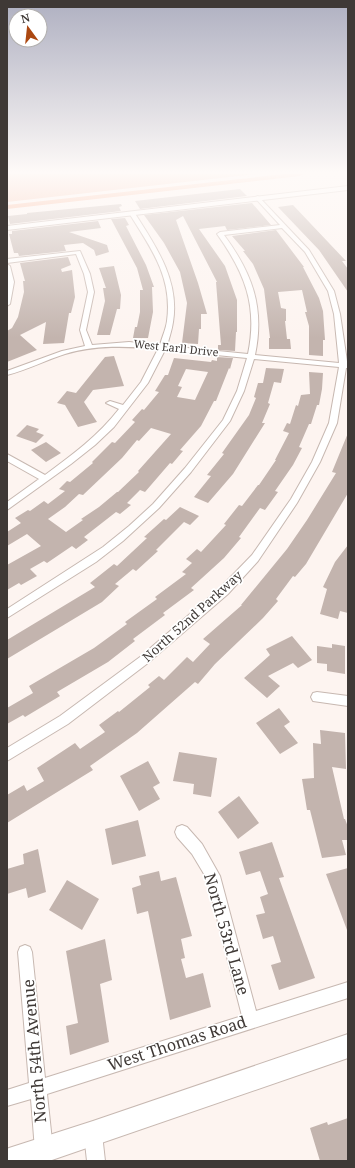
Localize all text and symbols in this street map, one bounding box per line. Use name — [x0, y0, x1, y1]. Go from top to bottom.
north arrow — [8, 8, 48, 48]
text: N — [19, 9, 32, 26]
street label: West Earll Drive — [133, 336, 219, 359]
street label: North 52nd Parkway — [138, 566, 246, 666]
street label: North 53rd Lane — [199, 870, 255, 998]
street label: North 54th Avenue — [17, 978, 51, 1124]
street label: West Thomas Road — [105, 1010, 249, 1076]

